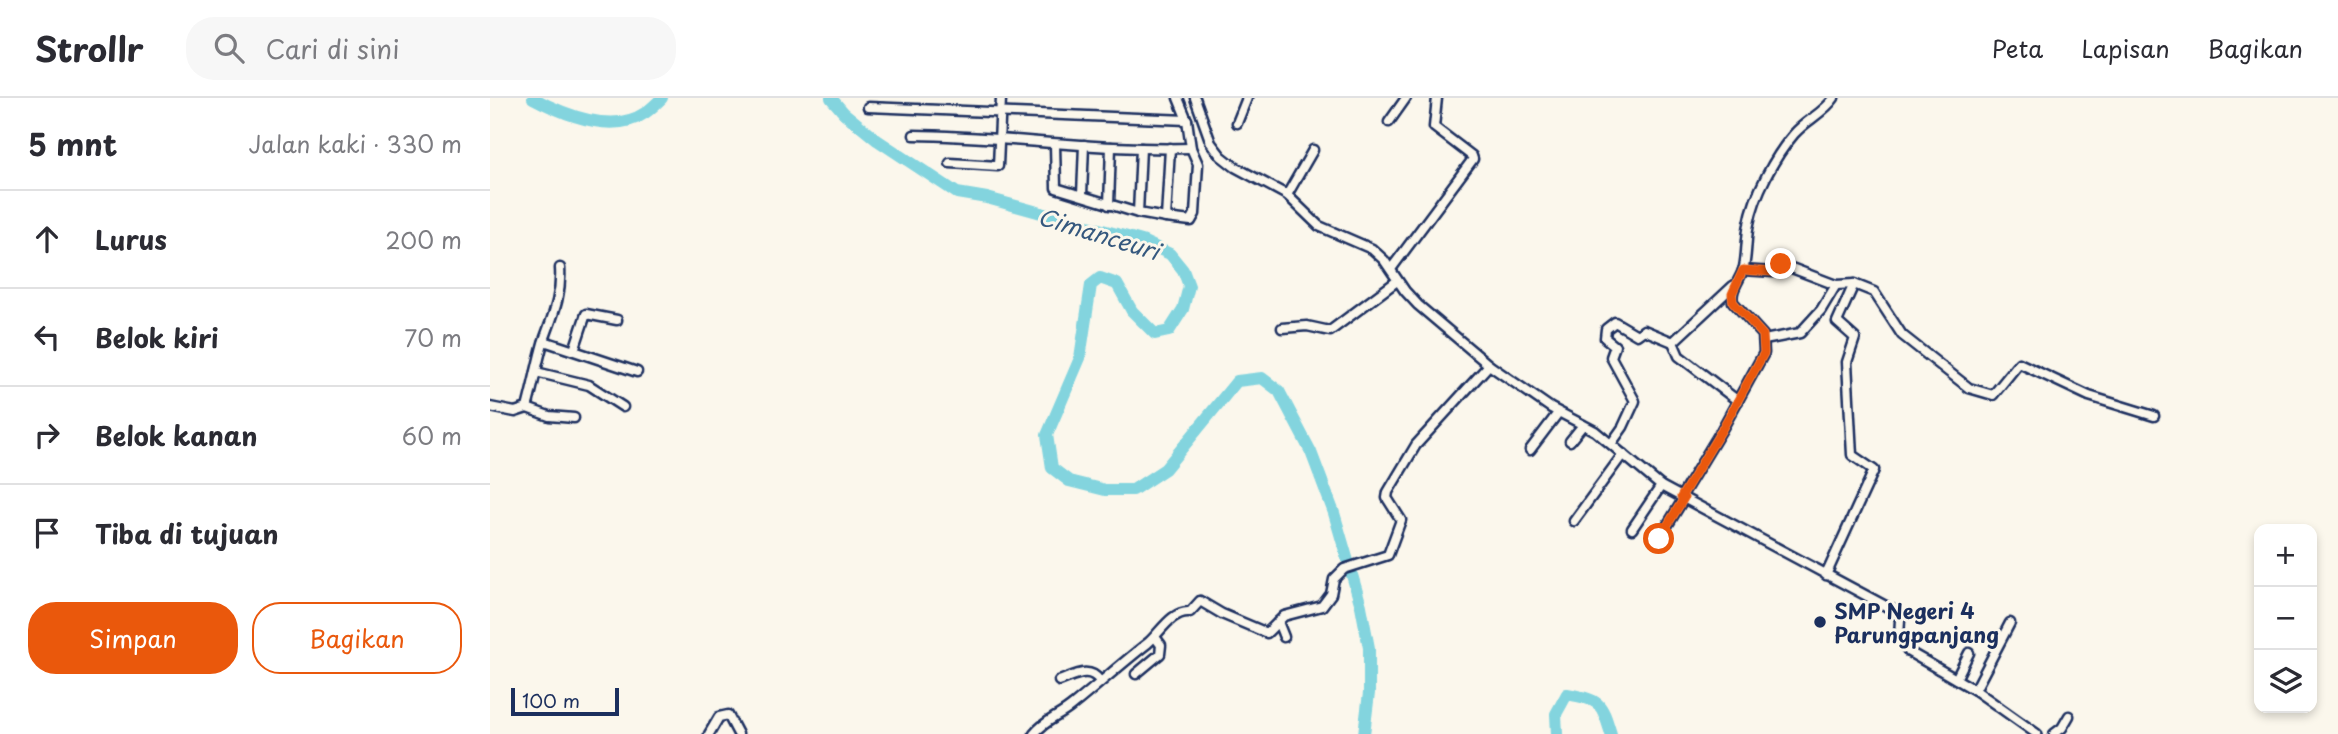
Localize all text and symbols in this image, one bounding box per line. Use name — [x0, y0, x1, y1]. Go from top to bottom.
search box — [186, 17, 676, 80]
text: Strollr — [35, 23, 144, 73]
icon: search — [210, 29, 248, 67]
text: Cari di sini — [266, 29, 399, 68]
text: Peta — [1992, 30, 2043, 66]
text: Lapisan — [2081, 30, 2170, 66]
text: Bagikan — [2208, 30, 2303, 66]
text: 5 mnt — [28, 121, 117, 166]
text: Jalan kaki · 330 m — [248, 126, 462, 161]
water label: Cimanceuri — [1034, 198, 1168, 269]
icon: ahead — [28, 220, 66, 258]
text: Lurus — [95, 220, 167, 259]
text: 200 m — [385, 222, 462, 257]
route end — [1765, 248, 1796, 279]
icon: left — [28, 318, 66, 356]
text: Belok kiri — [95, 318, 218, 357]
text: 70 m — [404, 320, 462, 355]
icon: right — [28, 416, 66, 454]
text: Belok kanan — [95, 416, 257, 455]
text: 60 m — [402, 418, 462, 453]
icon: arrive — [28, 514, 66, 552]
text: Tiba di tujuan — [95, 514, 279, 553]
route start — [1643, 523, 1674, 554]
map controls — [2254, 524, 2317, 713]
button: + — [2254, 524, 2317, 587]
button: − — [2254, 587, 2317, 650]
place label: SMP Negeri 4 Parungpanjang — [1834, 594, 1999, 650]
button: Simpan — [28, 602, 238, 674]
button: Bagikan — [252, 602, 462, 674]
marker: SMP Negeri 4 Parungpanjang — [1812, 614, 1828, 630]
button: layers — [2254, 650, 2317, 713]
scale bar — [511, 685, 620, 717]
text: 100 m — [522, 686, 580, 714]

